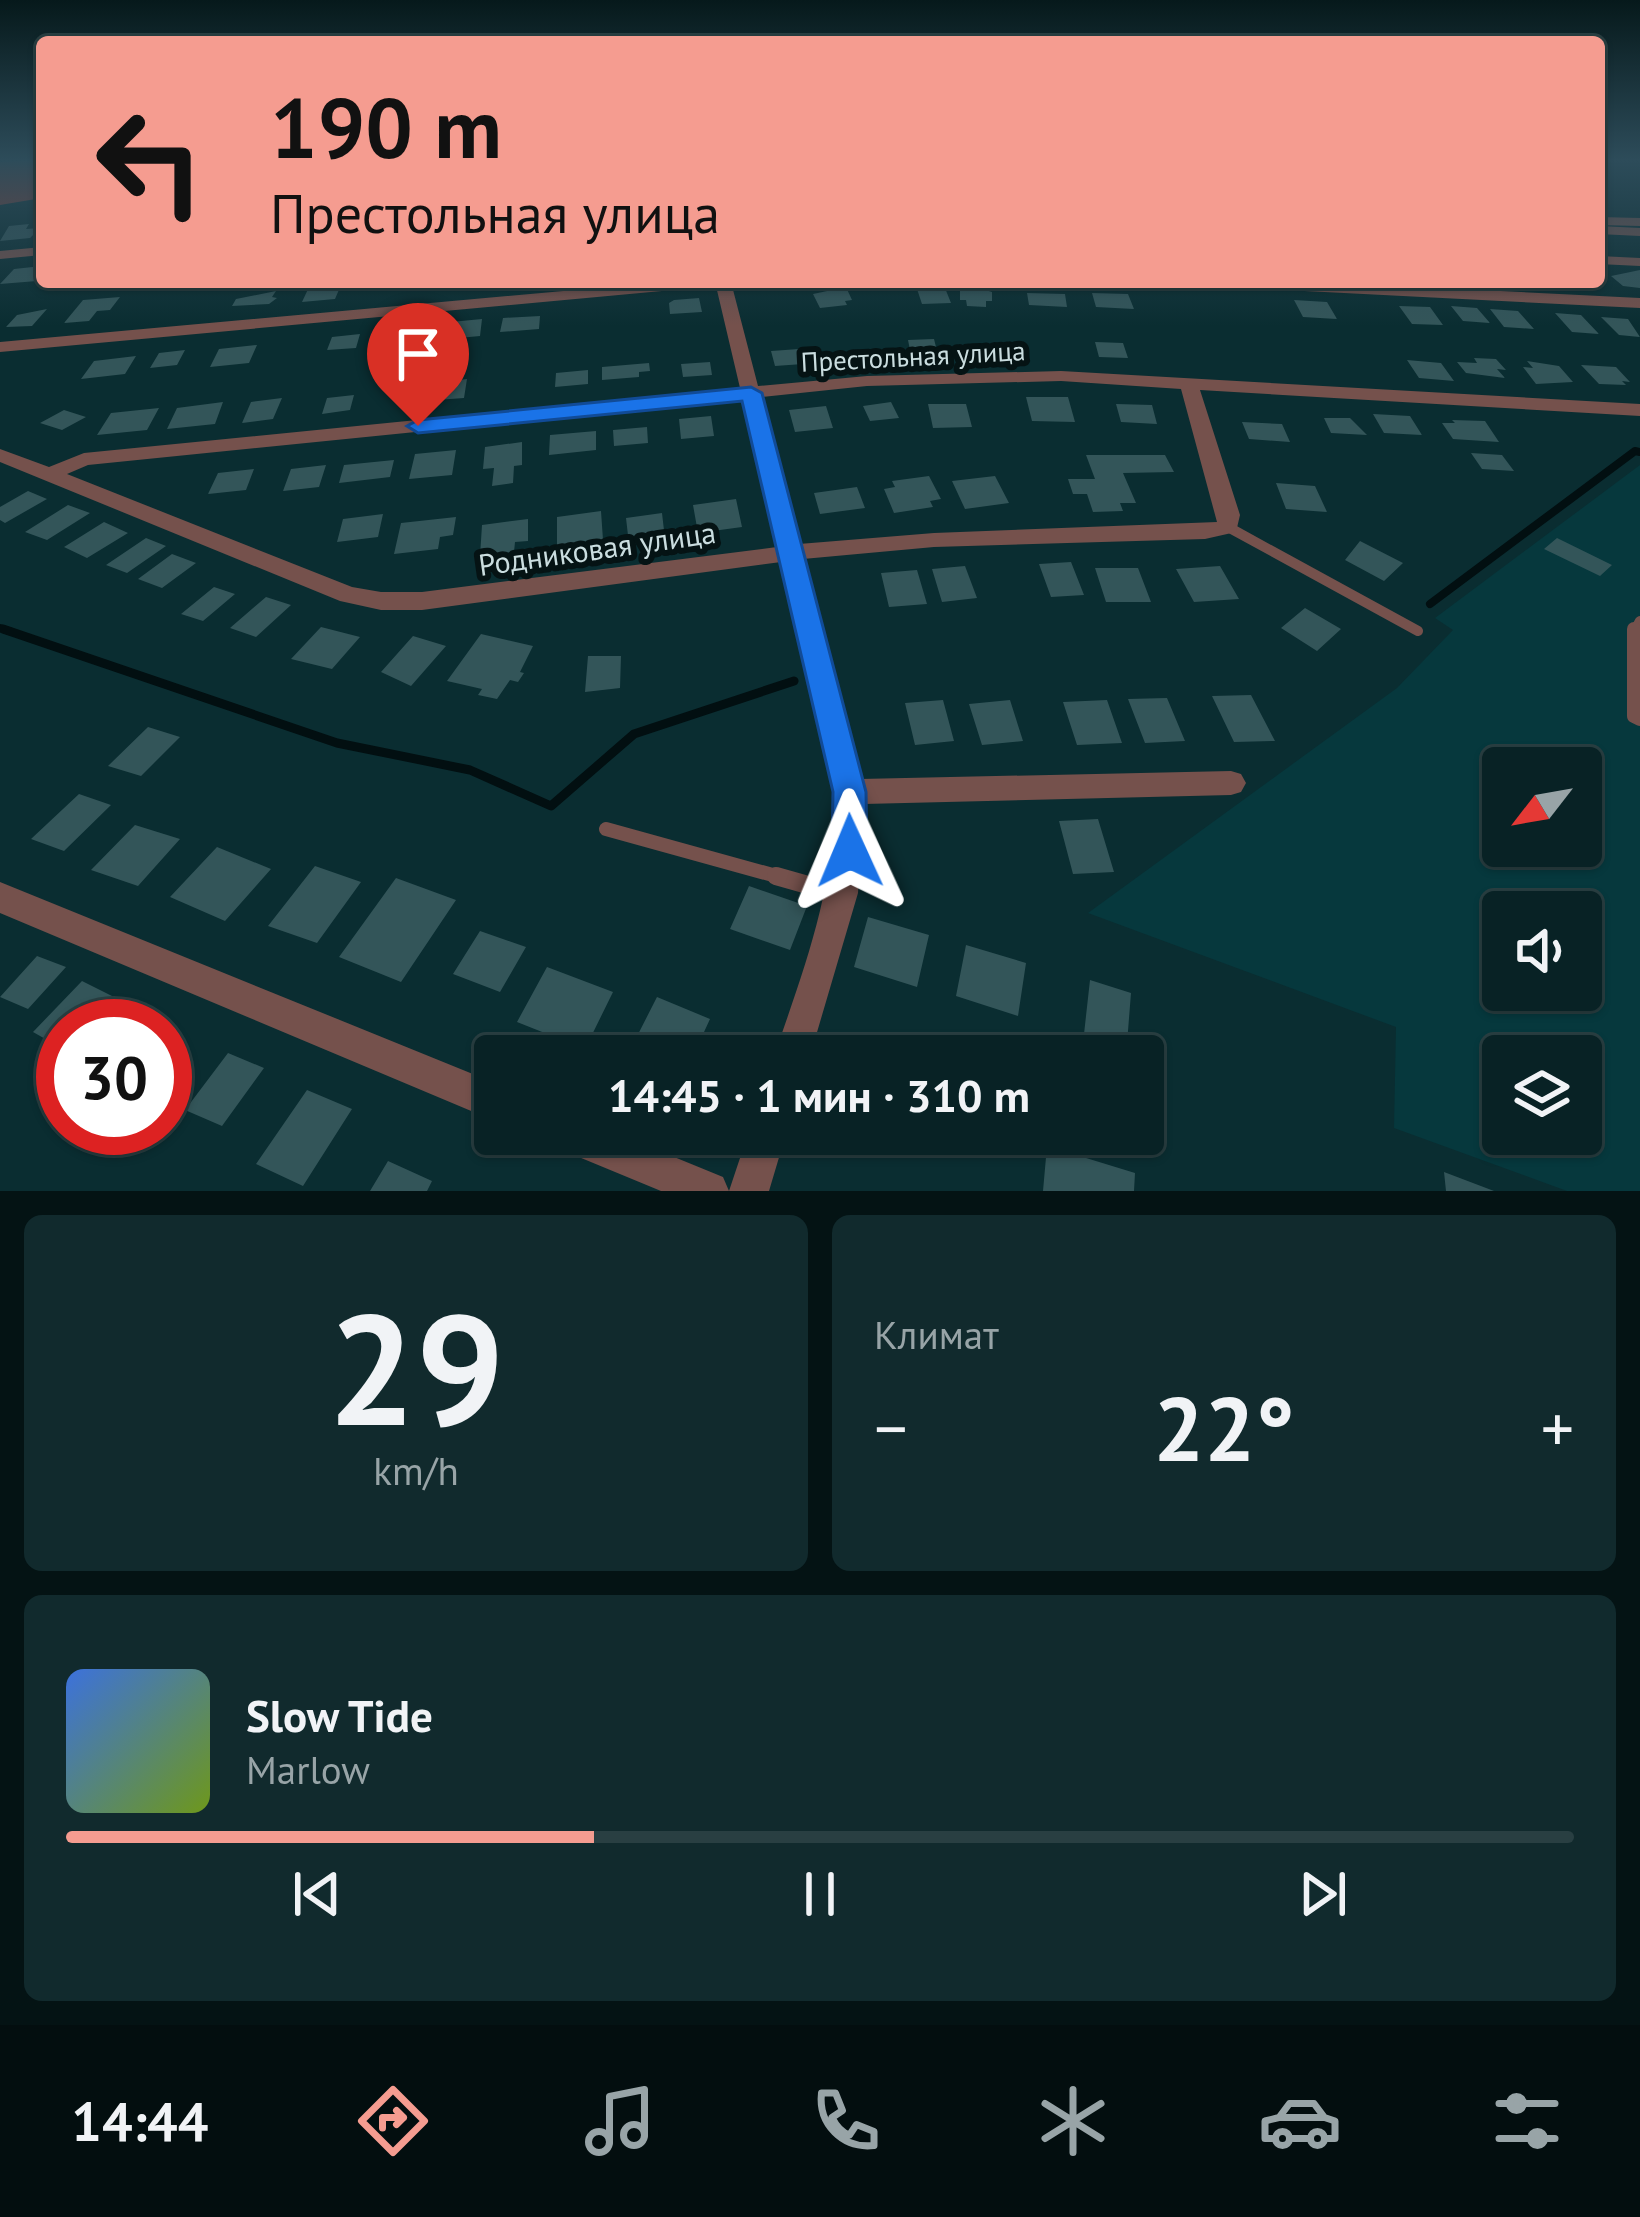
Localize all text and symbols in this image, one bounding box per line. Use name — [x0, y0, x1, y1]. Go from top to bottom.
text: 190 m — [270, 72, 502, 181]
icon: left — [72, 84, 228, 240]
text: Престольная улица — [270, 178, 720, 248]
pin — [367, 303, 469, 426]
icon: arrive — [385, 321, 451, 387]
street label: Престольная улица — [800, 333, 1026, 379]
street label: Родниковая улица — [476, 512, 718, 584]
north arrow — [1482, 747, 1602, 867]
map controls — [1482, 747, 1602, 1155]
position arrow — [787, 788, 913, 914]
button: sound — [1482, 891, 1602, 1011]
speed limit sign: 30 — [36, 999, 192, 1155]
button: layers — [1482, 1035, 1602, 1155]
text: 14:45 · 1 мин · 310 m — [608, 1066, 1030, 1124]
text: 29 — [328, 1266, 504, 1468]
text: Климат — [874, 1309, 999, 1360]
text: 22° — [1153, 1369, 1295, 1486]
text: − — [874, 1385, 907, 1470]
text: + — [1541, 1385, 1574, 1470]
text: km/h — [373, 1445, 459, 1496]
text: Slow Tide — [246, 1686, 433, 1744]
text: Marlow — [246, 1744, 370, 1795]
icon: previous — [284, 1861, 350, 1927]
icon: pause — [787, 1861, 853, 1927]
icon: next — [1290, 1861, 1356, 1927]
icon: directions — [351, 2079, 435, 2163]
icon: music — [578, 2079, 662, 2163]
icon: phone — [804, 2079, 888, 2163]
icon: climate — [1031, 2079, 1115, 2163]
icon: car — [1258, 2079, 1342, 2163]
icon: filters — [1485, 2079, 1569, 2163]
text: 14:44 — [71, 2086, 208, 2156]

